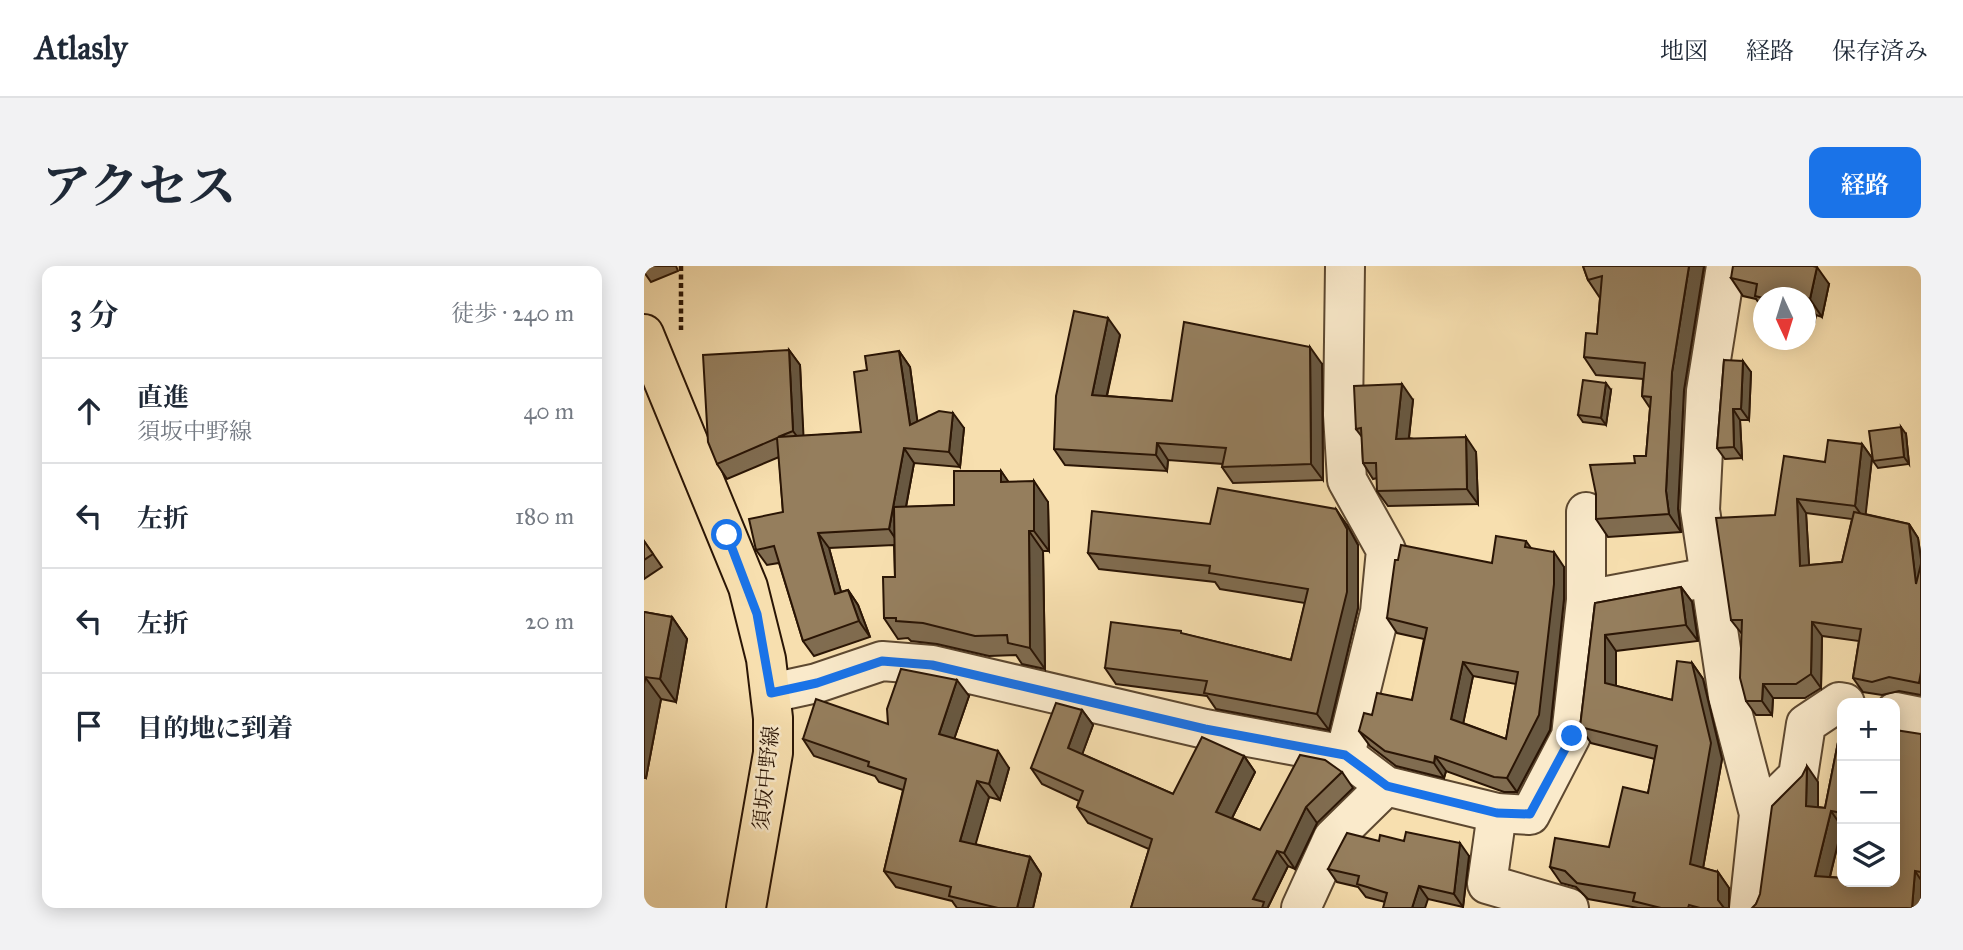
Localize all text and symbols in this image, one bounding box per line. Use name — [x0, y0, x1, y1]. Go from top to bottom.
text: Atlasly — [35, 28, 127, 68]
text: 地図 — [1660, 36, 1708, 66]
text: 経路 — [1746, 36, 1794, 66]
text: 保存済み — [1832, 36, 1928, 66]
button: 経路 — [1809, 147, 1921, 218]
text: アクセス — [42, 157, 237, 216]
north arrow — [1753, 287, 1816, 350]
text: 3 分 — [70, 297, 118, 333]
text: 徒歩 · 240 m — [451, 299, 574, 327]
text: 直進 — [137, 381, 189, 413]
icon: ahead — [70, 392, 108, 430]
text: 40 m — [524, 397, 574, 425]
text: 須坂中野線 — [137, 417, 252, 445]
icon: left — [70, 497, 108, 535]
text: 左折 — [137, 502, 189, 534]
text: 180 m — [515, 502, 574, 530]
route start — [711, 519, 742, 550]
icon: left — [70, 602, 108, 640]
text: 左折 — [137, 607, 189, 639]
text: 20 m — [525, 607, 574, 635]
map controls — [1837, 698, 1900, 887]
button: + — [1837, 698, 1900, 761]
icon: arrive — [70, 707, 108, 745]
text: 目的地に到着 — [137, 712, 293, 744]
route end — [1556, 720, 1587, 751]
street label: 須坂中野線 — [748, 724, 784, 832]
button: − — [1837, 761, 1900, 824]
button: layers — [1837, 824, 1900, 887]

